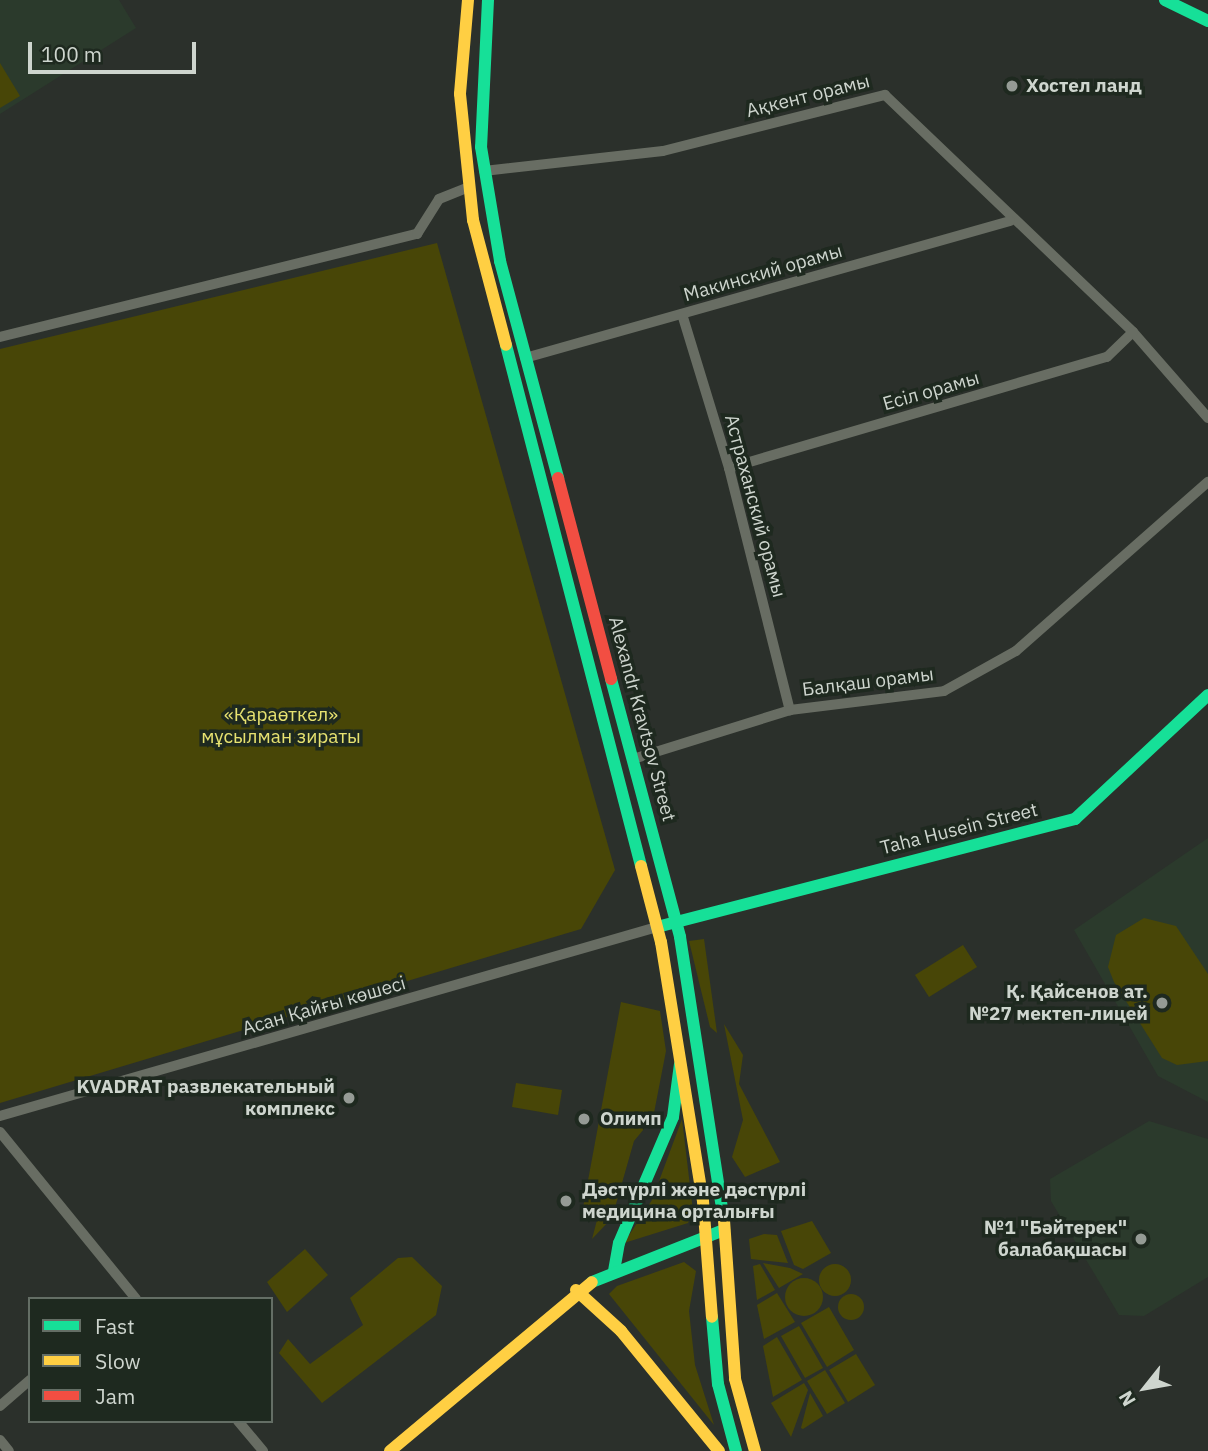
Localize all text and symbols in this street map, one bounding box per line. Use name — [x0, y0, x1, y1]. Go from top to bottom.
scale bar — [32, 28, 200, 72]
text: 100 m — [41, 40, 102, 68]
street label: Ақкент орамы — [744, 70, 872, 122]
place label: Хостел ланд — [1026, 75, 1142, 97]
marker: Хостел ланд — [1004, 78, 1020, 94]
street label: Макинский орамы — [681, 239, 845, 307]
street label: Есіл орамы — [880, 366, 982, 416]
street label: Астраханский орамы — [720, 412, 790, 600]
street label: Alexandr Kravtsov Street — [604, 614, 680, 824]
street label: Балқаш орамы — [801, 663, 935, 701]
park label: «Қараөткел» мұсылман зираты — [201, 704, 361, 748]
street label: Taha Husein Street — [878, 798, 1040, 860]
street label: Асан Қайғы көшесі — [240, 972, 408, 1040]
place label: Қ. Қайсенов ат. №27 мектеп-лицей — [969, 981, 1148, 1025]
marker: Қ. Қайсенов ат. №27 мектеп-лицей — [1154, 995, 1170, 1011]
place label: KVADRAT развлекательный комплекс — [76, 1076, 335, 1120]
marker: KVADRAT развлекательный комплекс — [341, 1090, 357, 1106]
place label: Олимп — [600, 1108, 662, 1130]
marker: Олимп — [574, 1109, 594, 1129]
place label: Дәстүрлі және дәстүрлі медицина орталығы — [582, 1179, 806, 1223]
marker: Дәстүрлі және дәстүрлі медицина орталығы — [556, 1191, 576, 1211]
place label: №1 "Бәйтерек" балабақшасы — [984, 1217, 1127, 1261]
marker: №1 "Бәйтерек" балабақшасы — [1133, 1231, 1149, 1247]
legend — [28, 1297, 273, 1423]
text: Fast — [95, 1312, 135, 1340]
text: Slow — [95, 1347, 141, 1375]
north arrow — [1110, 1353, 1180, 1423]
text: Jam — [95, 1382, 135, 1410]
text: N — [1113, 1387, 1141, 1411]

